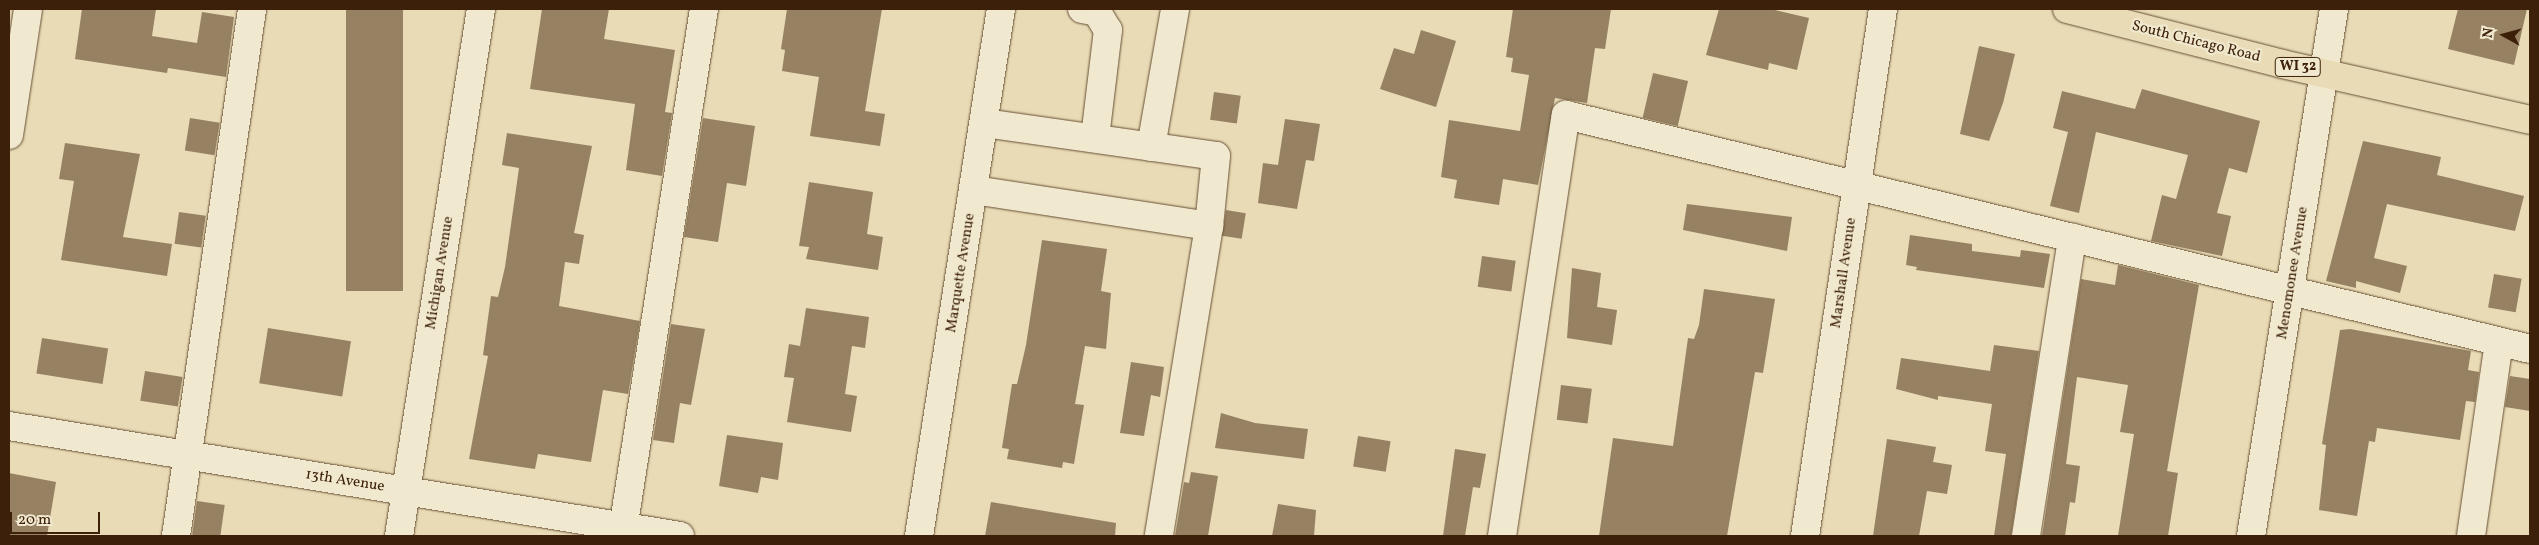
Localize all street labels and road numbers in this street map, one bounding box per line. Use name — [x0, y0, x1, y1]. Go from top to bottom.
street label: South Chicago Road — [2130, 17, 2262, 67]
road number: WI 32 — [2274, 56, 2322, 78]
street label: Menomonee Avenue — [2274, 205, 2312, 341]
street label: Marquette Avenue — [943, 212, 979, 334]
street label: Michigan Avenue — [422, 215, 458, 331]
street label: Marshall Avenue — [1827, 216, 1861, 330]
street label: 13th Avenue — [304, 466, 386, 496]

